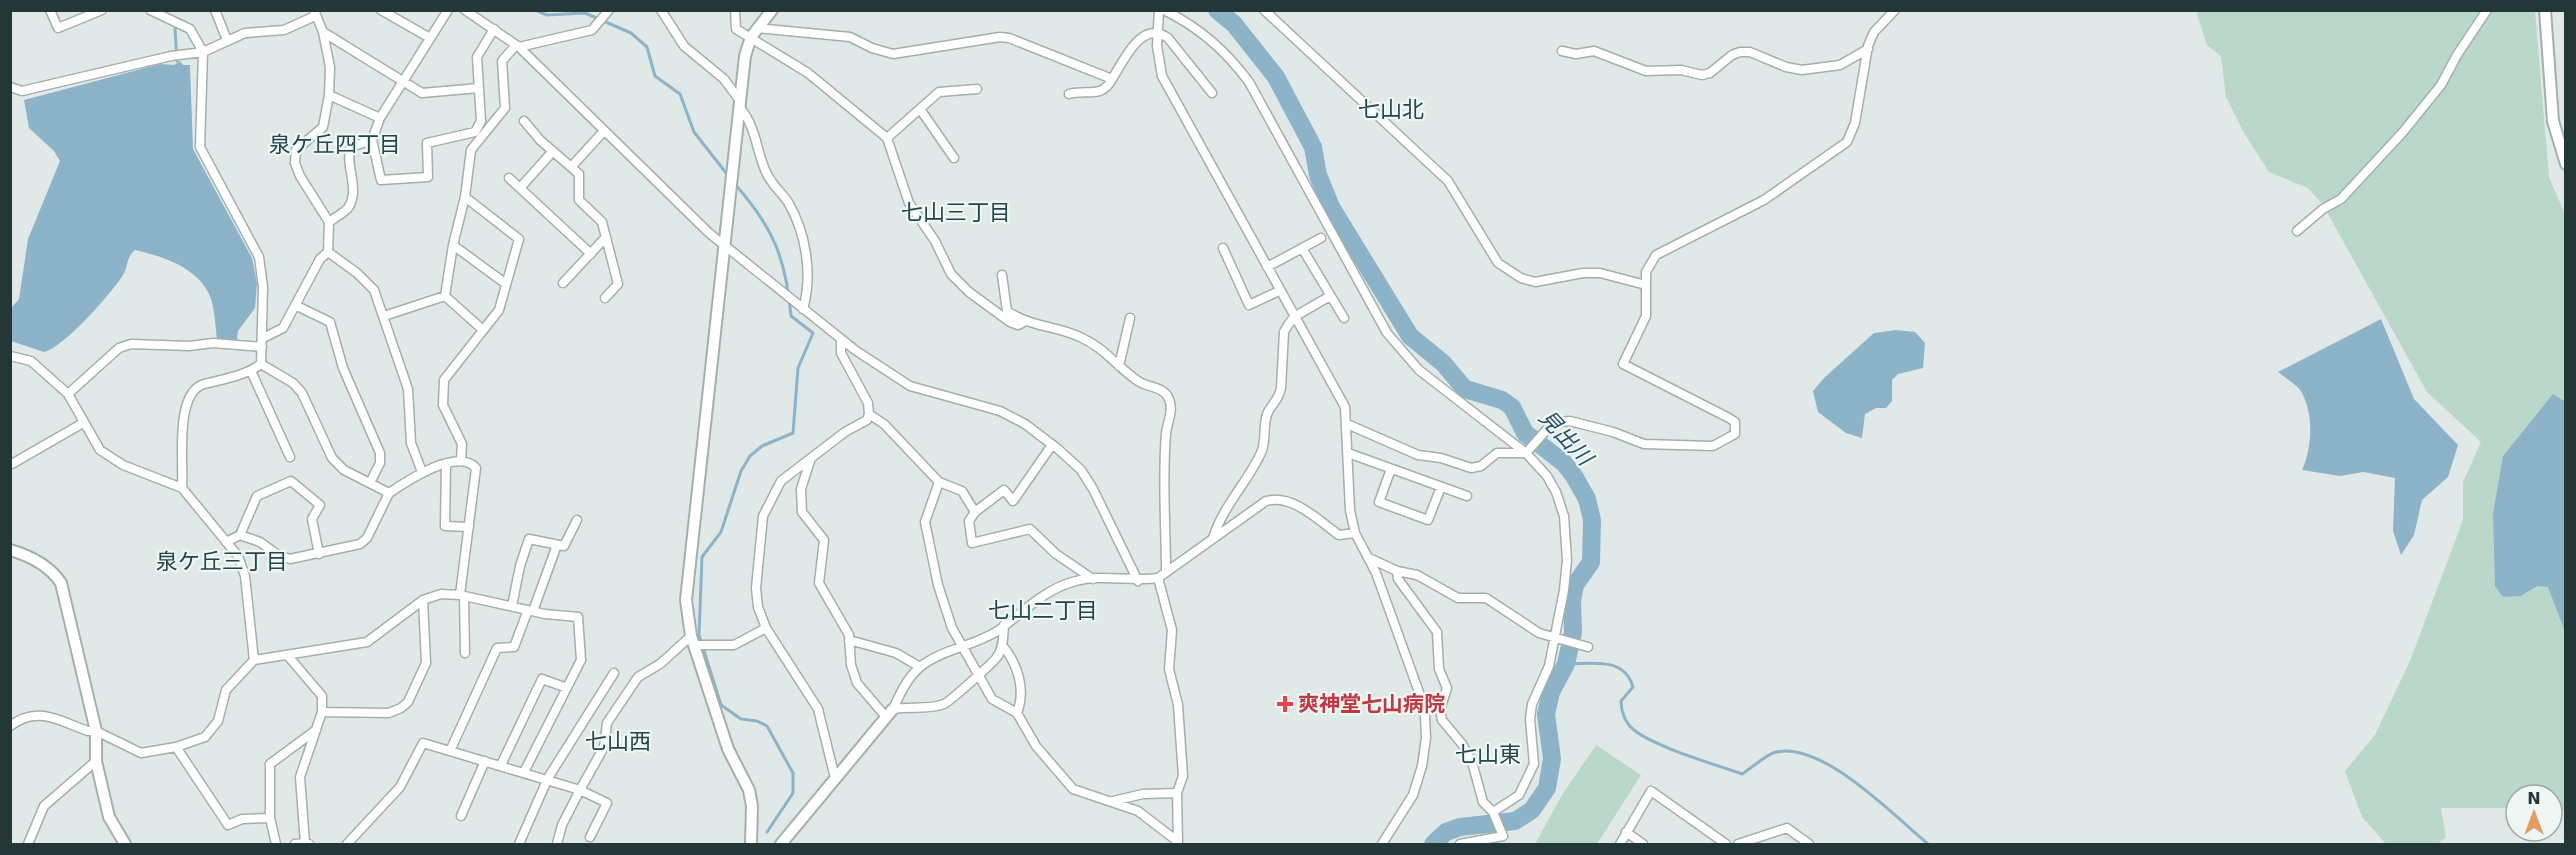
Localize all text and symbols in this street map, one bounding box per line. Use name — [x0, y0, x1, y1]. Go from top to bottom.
district label: 七山北 — [1358, 97, 1424, 122]
district label: 泉ケ丘四丁目 — [269, 132, 401, 157]
district label: 七山三丁目 — [901, 200, 1011, 225]
water label: 見出川 — [1534, 405, 1599, 471]
district label: 泉ケ丘三丁目 — [156, 549, 288, 574]
district label: 七山二丁目 — [988, 598, 1098, 623]
place label: 爽神堂七山病院 — [1298, 692, 1445, 716]
marker: 爽神堂七山病院 — [1276, 695, 1294, 713]
district label: 七山西 — [585, 729, 651, 754]
district label: 七山東 — [1455, 742, 1521, 767]
north arrow — [2504, 783, 2564, 843]
text: N — [2527, 789, 2541, 808]

